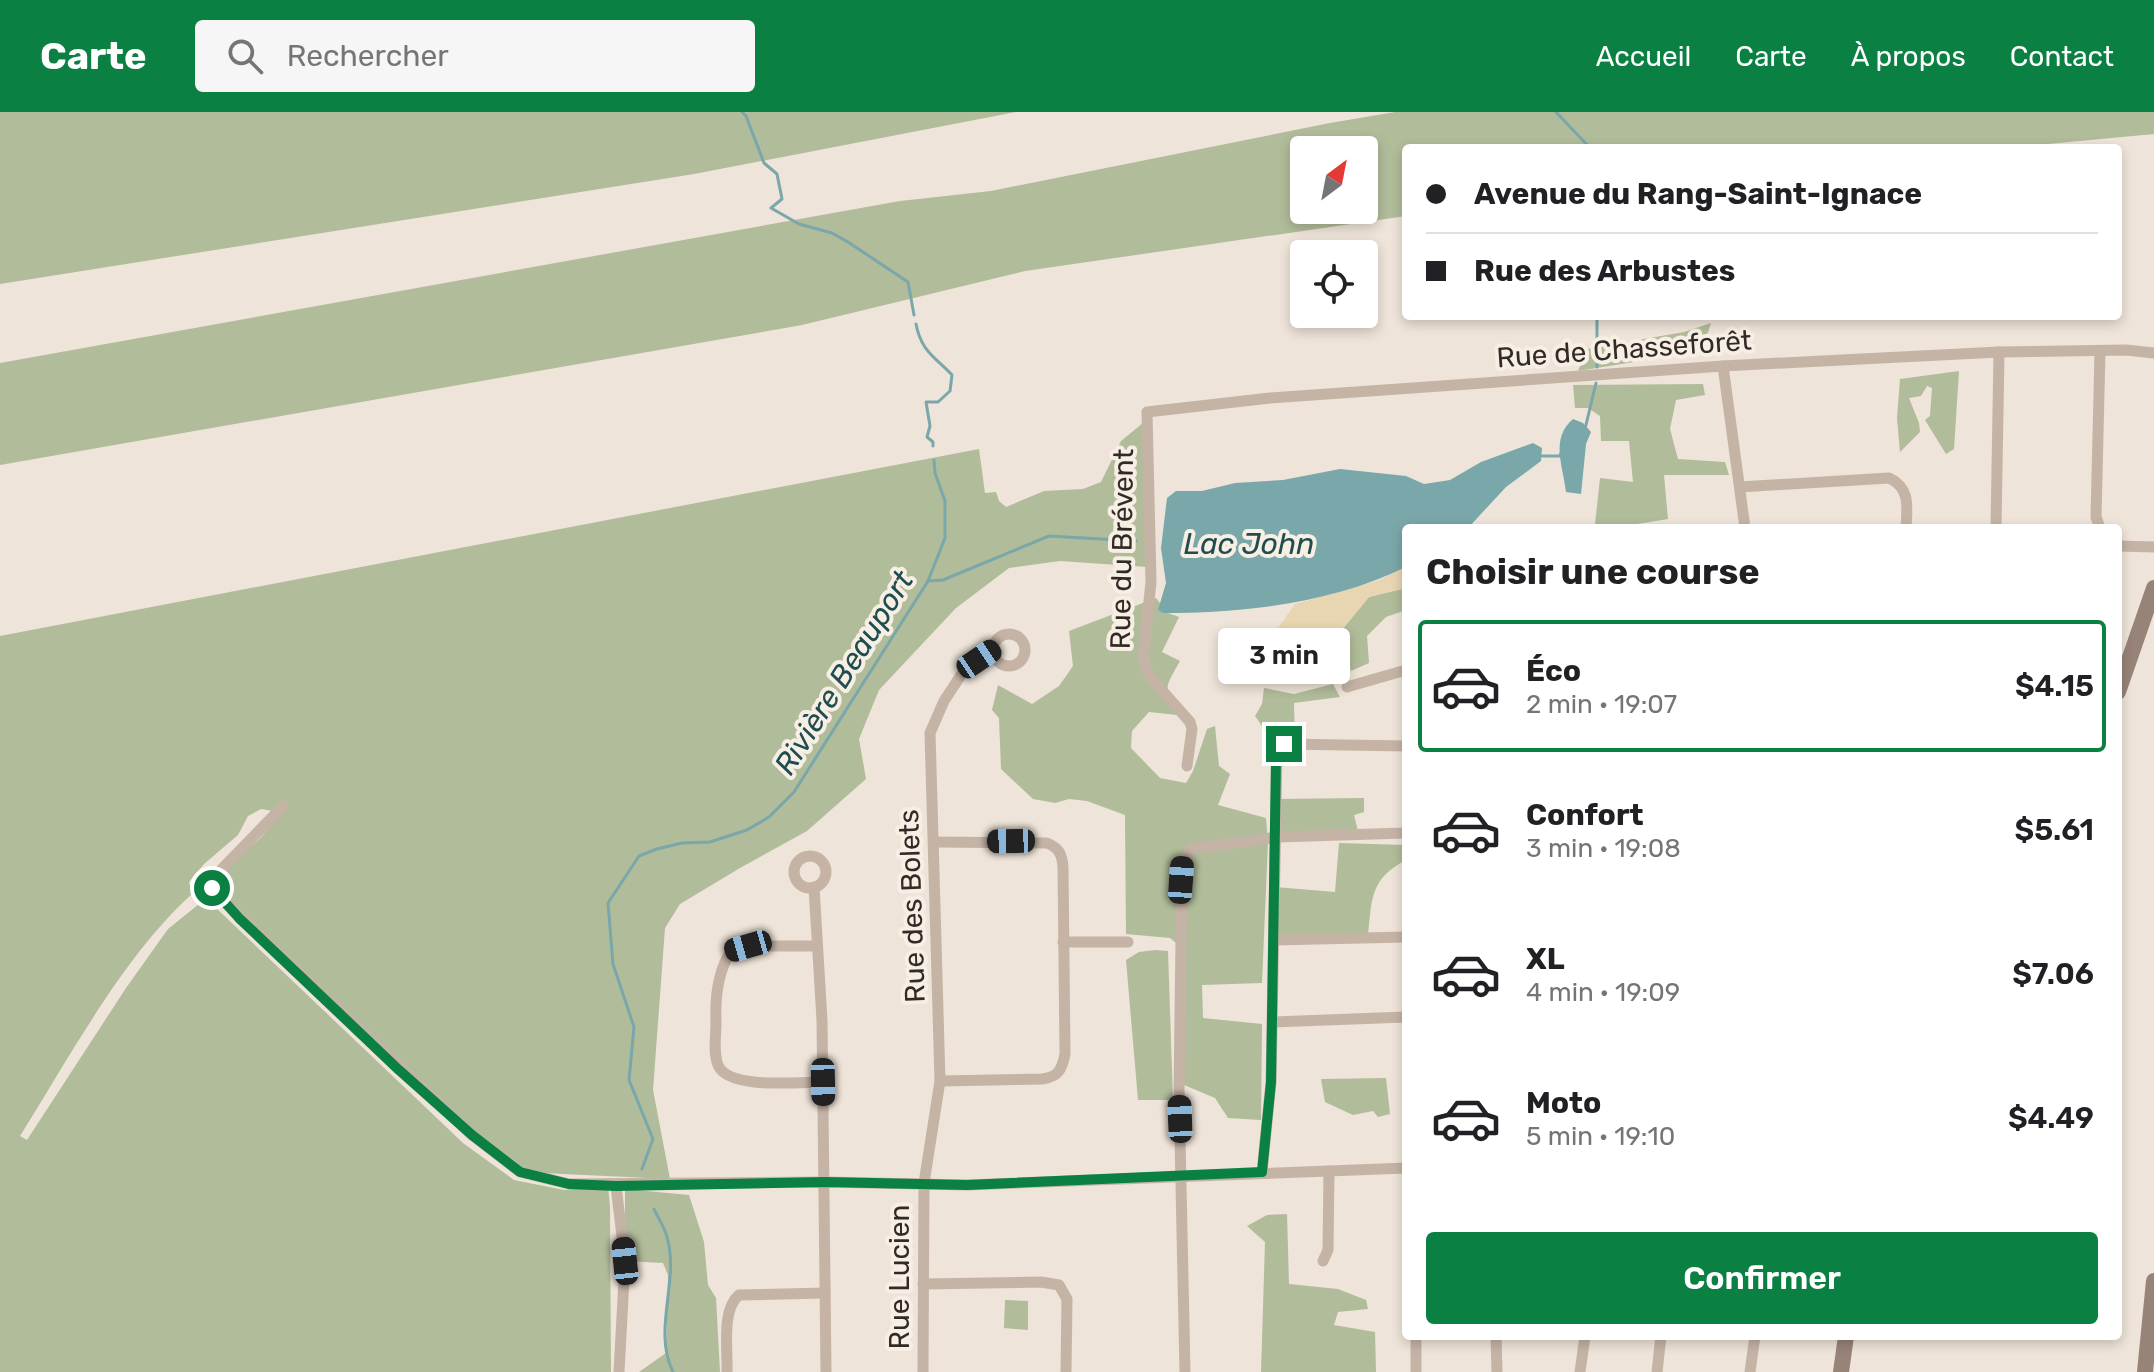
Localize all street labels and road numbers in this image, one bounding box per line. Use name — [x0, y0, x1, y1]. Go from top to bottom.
street label: Rue de Chasseforêt — [1495, 324, 1753, 374]
street label: Rue du Brévent — [1104, 448, 1140, 650]
street label: Rue des Bolets — [892, 809, 932, 1003]
street label: Rue Lucien — [883, 1205, 916, 1349]

